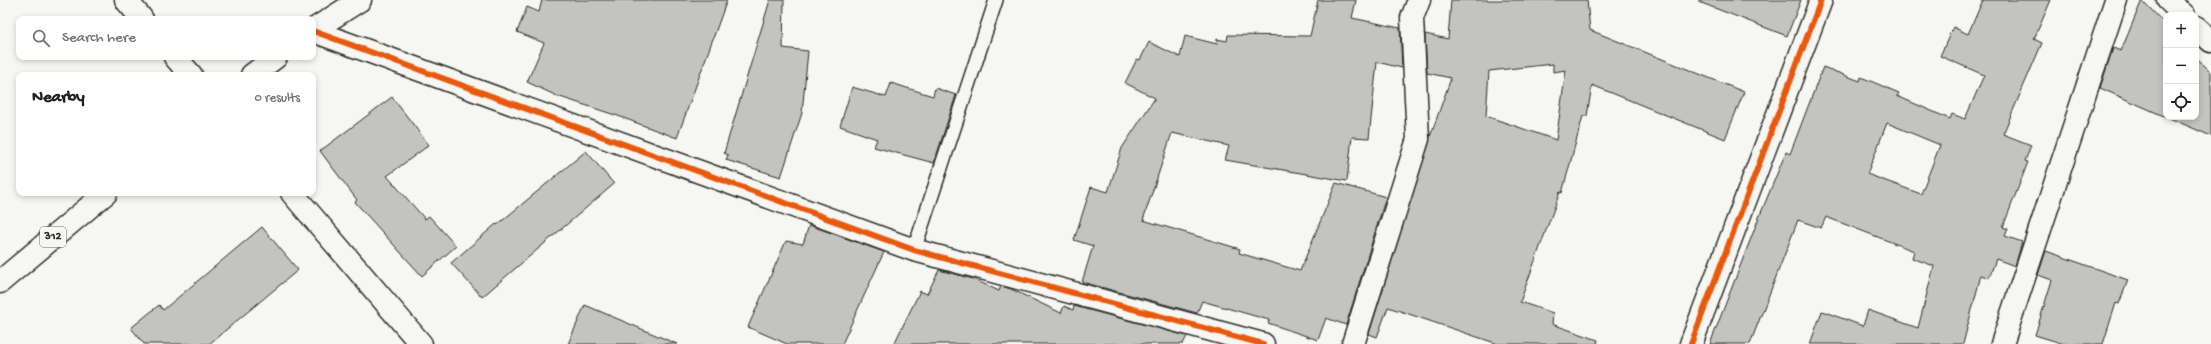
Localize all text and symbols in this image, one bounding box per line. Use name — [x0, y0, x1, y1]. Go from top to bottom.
map controls — [2163, 12, 2199, 120]
button: + — [2163, 12, 2199, 48]
search box — [16, 16, 316, 60]
icon: search — [30, 27, 52, 49]
text: Search here — [62, 29, 136, 47]
button: − — [2163, 48, 2199, 84]
button: locate — [2163, 84, 2199, 120]
text: Nearby — [32, 88, 85, 108]
text: 0 results — [254, 91, 300, 106]
road number: 312 — [40, 227, 66, 247]

